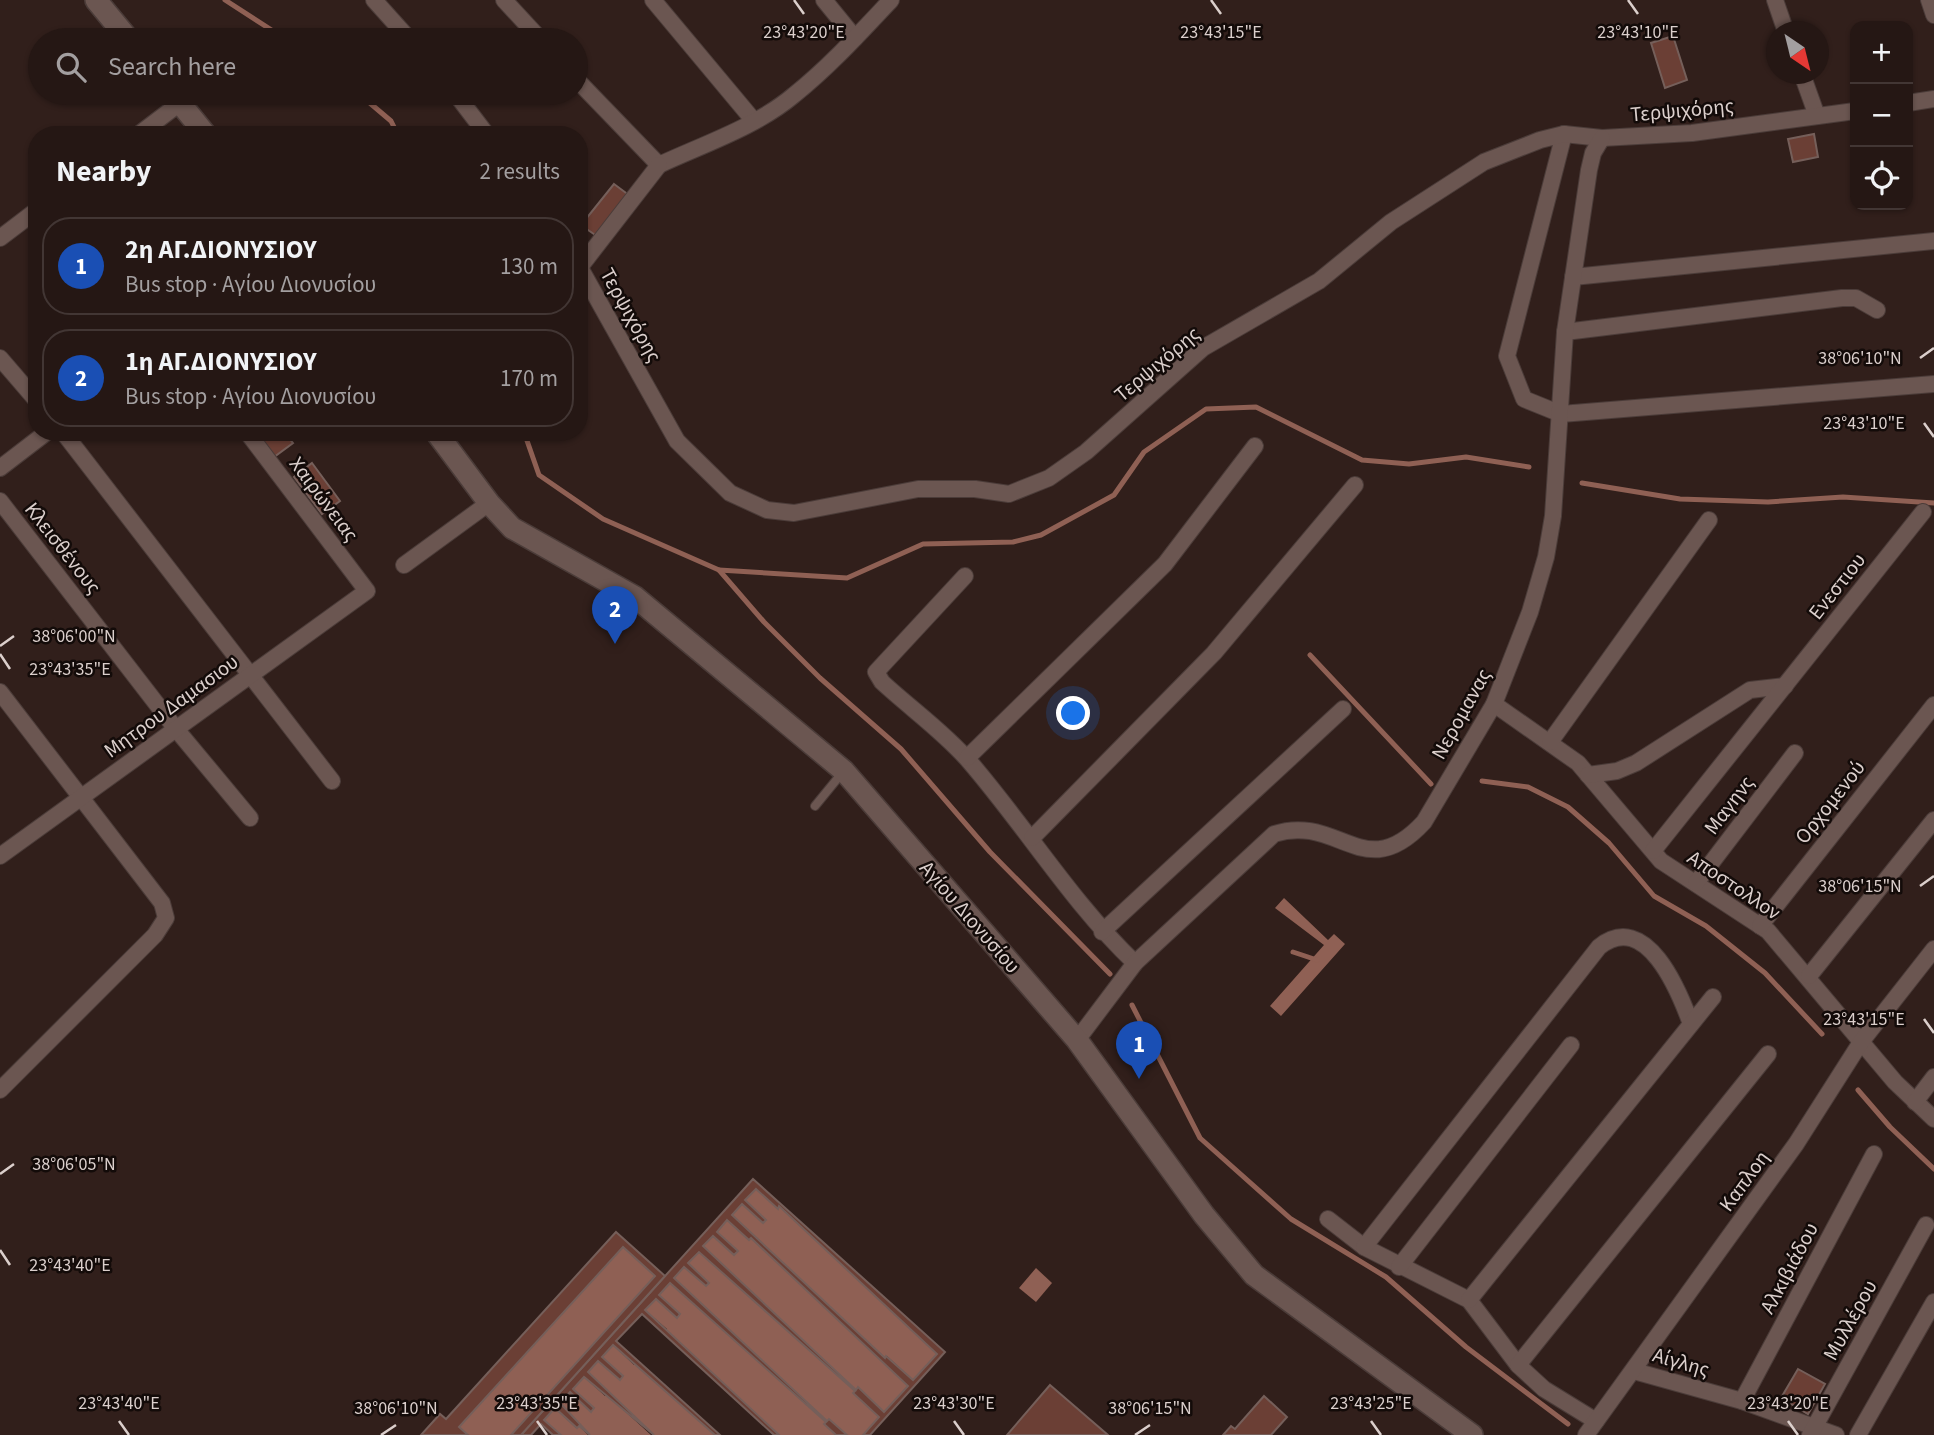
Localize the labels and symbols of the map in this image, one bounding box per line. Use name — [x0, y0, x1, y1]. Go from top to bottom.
text: 23°43'20"E — [763, 20, 845, 45]
text: 23°43'15"E — [1180, 20, 1262, 45]
text: 23°43'10"E — [1597, 20, 1679, 45]
north arrow — [1766, 21, 1829, 84]
street label: Τερψιχόρης — [1629, 91, 1735, 129]
street label: Τερψιχόρης — [593, 262, 669, 368]
street label: Τερψιχόρης — [1108, 319, 1206, 409]
text: 38°06'10"N — [1818, 346, 1902, 371]
text: 23°43'10"E — [1823, 411, 1905, 436]
street label: Χαιρώνειας — [282, 450, 366, 548]
street label: Κλεισθένους — [18, 496, 108, 600]
street label: Ενεστιου — [1801, 546, 1873, 626]
pin: 2 — [592, 586, 638, 644]
text: 38°06'00"N — [32, 624, 116, 649]
street label: Μητρου Δαμασιου — [98, 647, 244, 765]
text: 23°43'35"E — [29, 657, 111, 682]
street label: Νερομανας — [1424, 663, 1498, 765]
your location — [1056, 696, 1090, 730]
street label: Ορχομενού — [1788, 754, 1872, 850]
street label: Μαγηνς — [1697, 769, 1761, 841]
street label: Αποστολλον — [1681, 843, 1787, 927]
street label: Αγίου Διονυσίου — [913, 854, 1027, 980]
text: 38°06'15"N — [1818, 874, 1902, 899]
text: 23°43'15"E — [1823, 1007, 1905, 1032]
pin: 1 — [1116, 1021, 1162, 1079]
street label: Καπλοη — [1712, 1144, 1776, 1218]
text: 38°06'05"N — [32, 1152, 116, 1177]
street label: Αλκιβιάδου — [1752, 1217, 1826, 1319]
text: 23°43'40"E — [29, 1253, 111, 1278]
street label: Μυλλέρου — [1815, 1274, 1885, 1366]
street label: Αίγλης — [1649, 1340, 1713, 1384]
text: 23°43'40"E — [78, 1391, 160, 1416]
text: 23°43'35"E — [496, 1391, 578, 1416]
text: 23°43'30"E — [913, 1391, 995, 1416]
text: 23°43'25"E — [1330, 1391, 1412, 1416]
text: 23°43'20"E — [1747, 1391, 1829, 1416]
text: 38°06'10"N — [354, 1396, 438, 1421]
text: 38°06'15"N — [1108, 1396, 1192, 1421]

